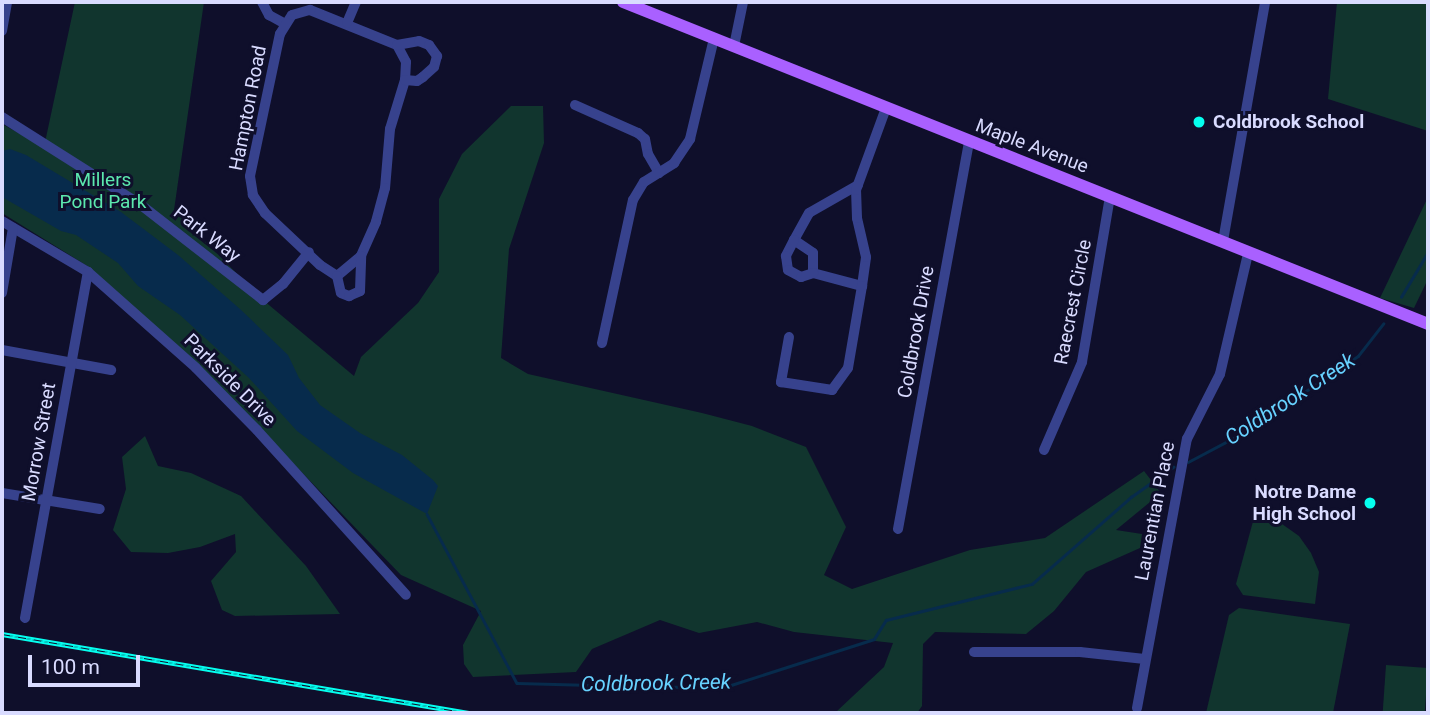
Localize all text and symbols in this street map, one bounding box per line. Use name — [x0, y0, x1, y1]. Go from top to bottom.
street label: Hampton Road — [225, 44, 271, 172]
place label: Coldbrook School — [1213, 111, 1364, 133]
street label: Maple Avenue — [972, 114, 1092, 178]
marker: Coldbrook School — [1191, 114, 1207, 130]
park label: Millers Pond Park — [60, 169, 146, 213]
street label: Park Way — [169, 201, 245, 267]
street label: Raecrest Circle — [1050, 237, 1096, 367]
street label: Coldbrook Drive — [893, 264, 939, 400]
street label: Parkside Drive — [179, 329, 281, 431]
water label: Coldbrook Creek — [1220, 348, 1360, 450]
street label: Morrow Street — [17, 381, 61, 503]
street label: Laurentian Place — [1130, 440, 1180, 582]
place label: Notre Dame High School — [1253, 481, 1356, 525]
marker: Notre Dame High School — [1362, 495, 1378, 511]
scale bar — [32, 642, 144, 686]
text: 100 m — [41, 655, 100, 679]
water label: Coldbrook Creek — [581, 669, 731, 697]

